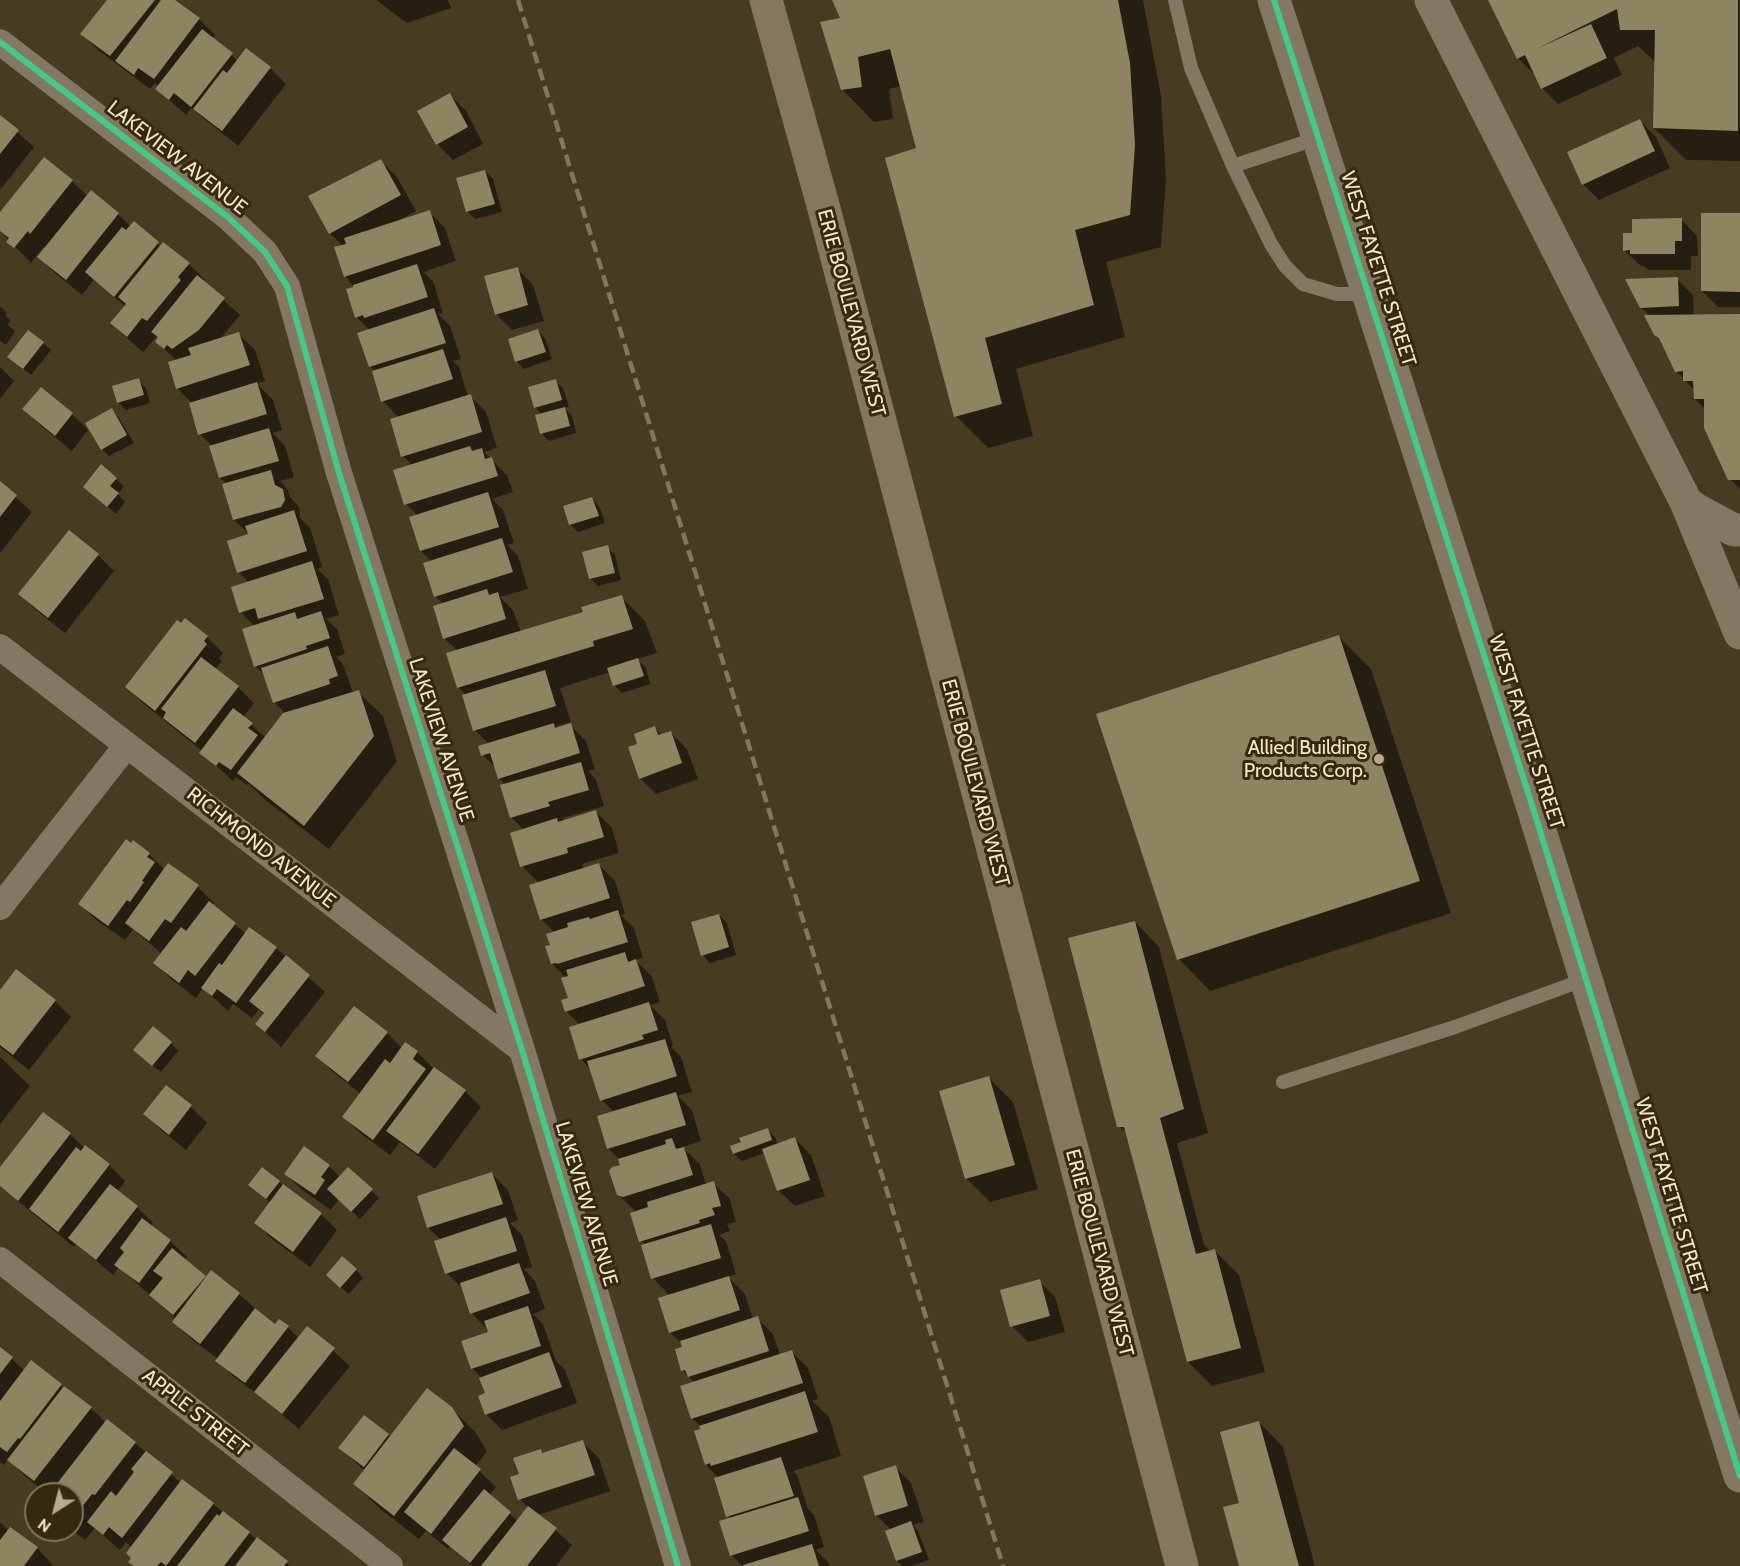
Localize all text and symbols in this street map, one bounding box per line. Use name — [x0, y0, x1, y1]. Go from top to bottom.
street label: LAKEVIEW AVENUE — [102, 96, 252, 220]
street label: WEST FAYETTE STREET — [1335, 168, 1421, 370]
street label: ERIE BOULEVARD WEST — [812, 207, 890, 419]
street label: WEST FAYETTE STREET — [1483, 631, 1569, 833]
street label: LAKEVIEW AVENUE — [403, 655, 479, 825]
street label: ERIE BOULEVARD WEST — [936, 677, 1014, 889]
place label: Allied Building Products Corp. — [1244, 736, 1367, 783]
marker: Allied Building Products Corp. — [1372, 752, 1386, 766]
street label: RICHMOND AVENUE — [182, 782, 340, 914]
street label: WEST FAYETTE STREET — [1630, 1095, 1712, 1297]
street label: LAKEVIEW AVENUE — [550, 1119, 622, 1289]
street label: ERIE BOULEVARD WEST — [1060, 1147, 1138, 1359]
street label: APPLE STREET — [137, 1364, 253, 1462]
north arrow — [24, 1482, 84, 1542]
text: N — [34, 1514, 54, 1536]

